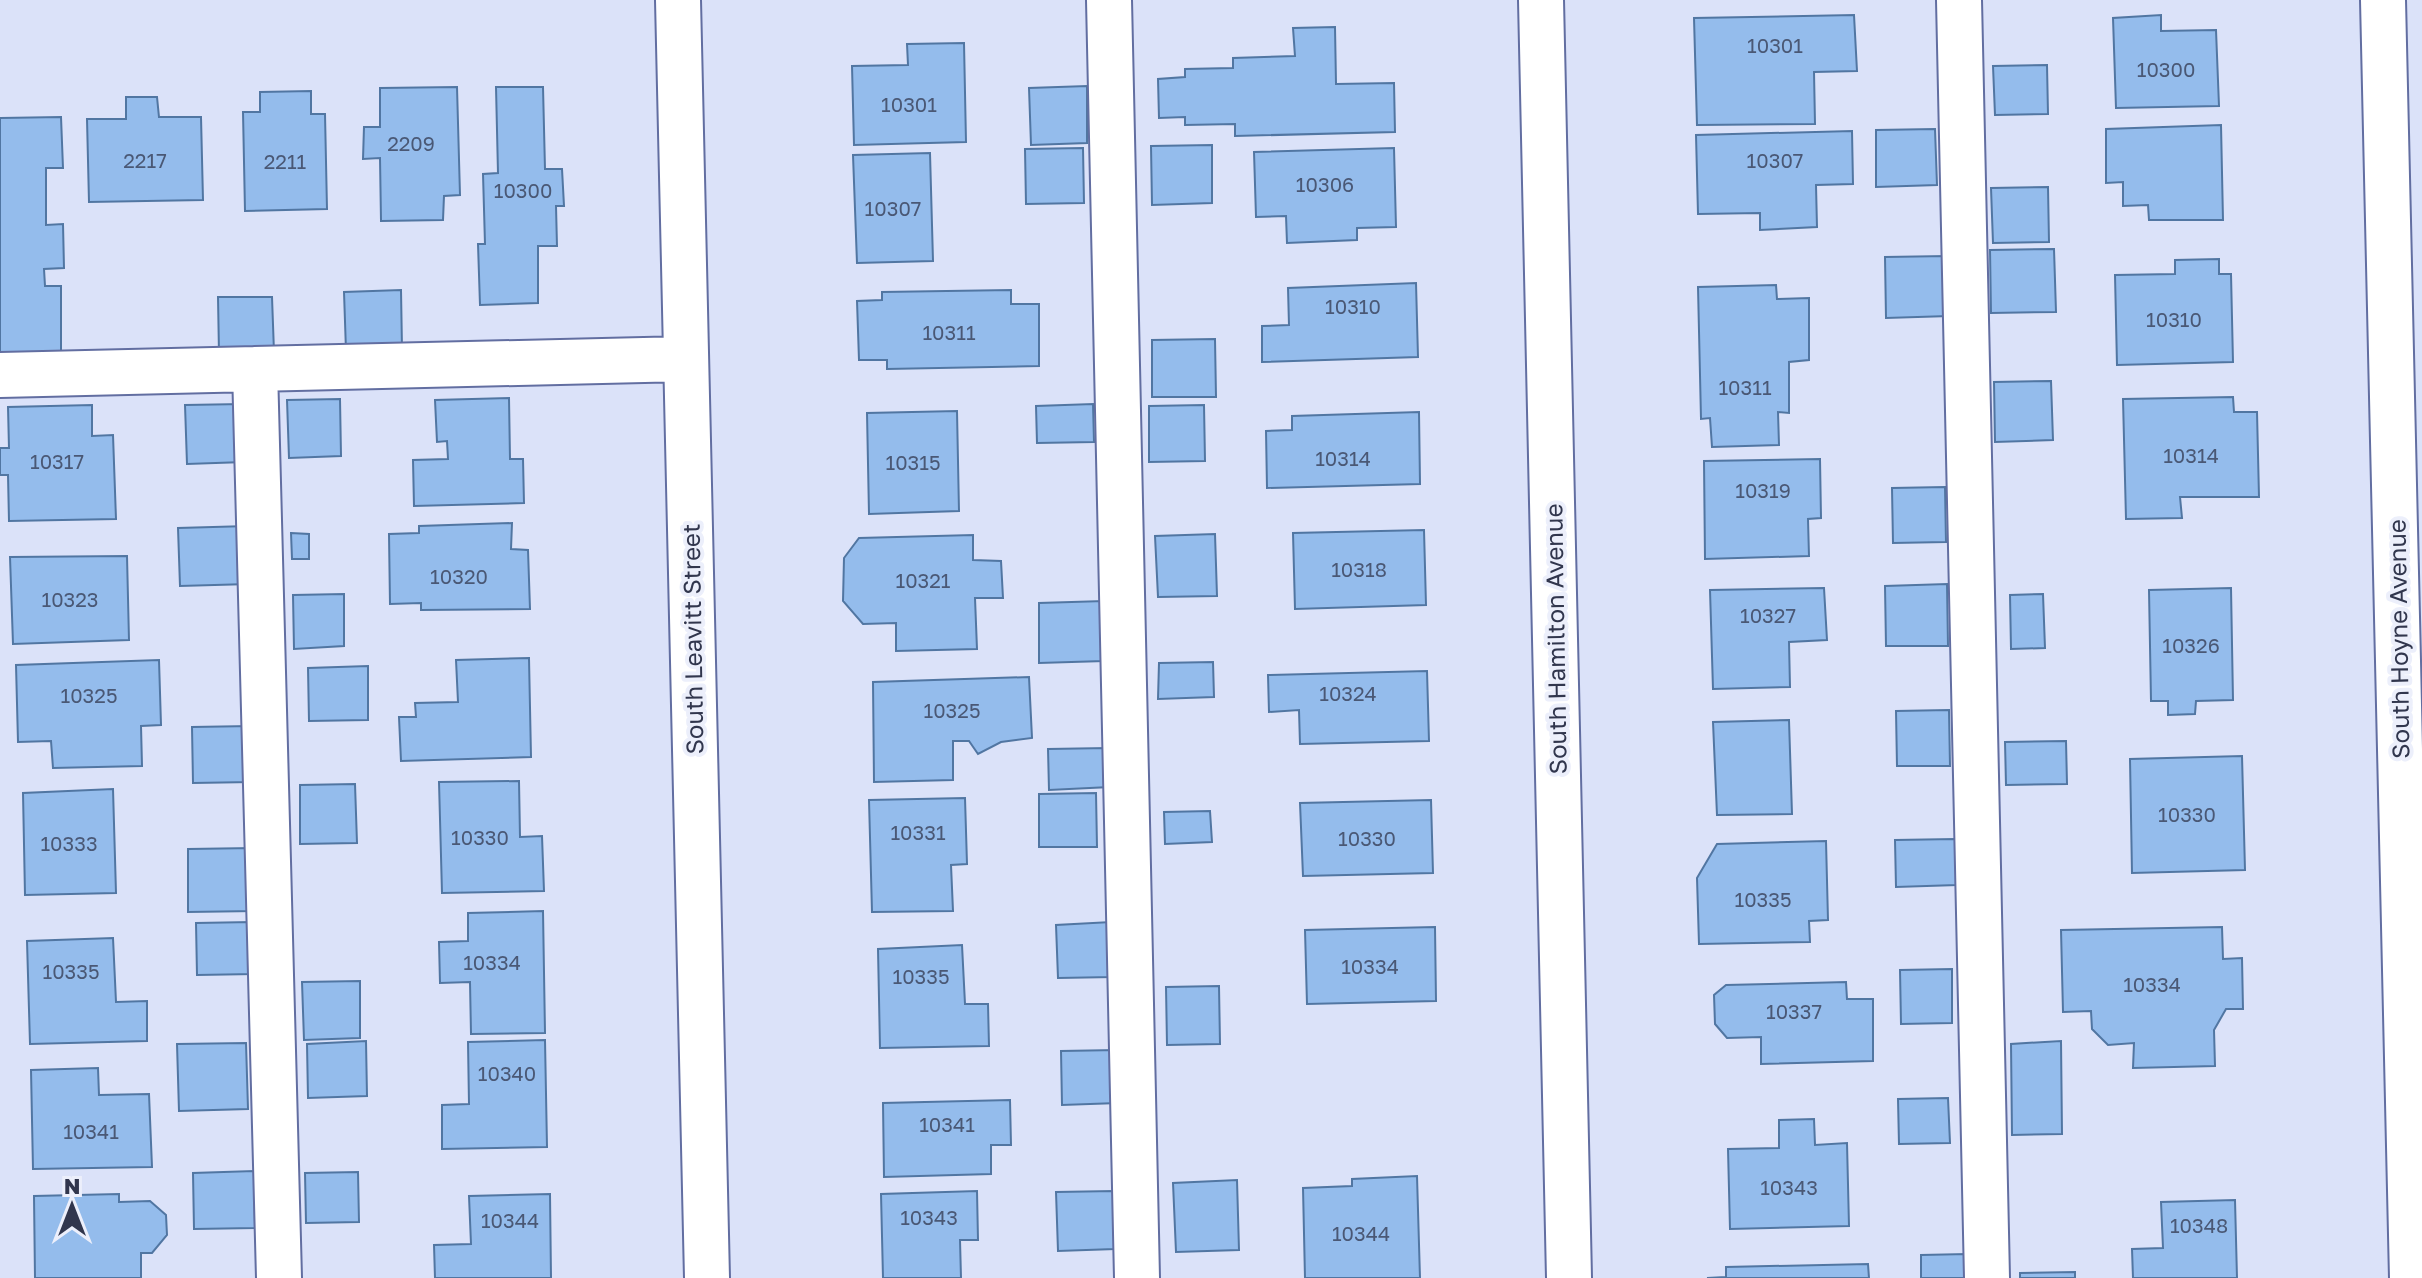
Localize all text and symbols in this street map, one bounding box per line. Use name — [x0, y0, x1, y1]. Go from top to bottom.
house number: 10301 — [1747, 33, 1803, 57]
house number: 10300 — [2137, 57, 2195, 81]
house number: 10301 — [881, 92, 937, 116]
house number: 2209 — [387, 131, 435, 155]
house number: 2217 — [123, 148, 167, 172]
house number: 10307 — [1747, 148, 1803, 172]
house number: 2211 — [264, 149, 307, 173]
house number: 10306 — [1296, 172, 1354, 196]
house number: 10300 — [494, 178, 552, 202]
house number: 10307 — [865, 196, 921, 220]
house number: 10310 — [1325, 294, 1381, 318]
house number: 10310 — [2146, 307, 2202, 331]
house number: 10311 — [922, 320, 976, 344]
house number: 10311 — [1718, 375, 1772, 399]
house number: 10314 — [2163, 443, 2219, 467]
house number: 10314 — [1315, 446, 1371, 470]
house number: 10317 — [30, 449, 84, 473]
house number: 10315 — [885, 450, 941, 474]
house number: 10319 — [1735, 478, 1791, 502]
street label: South Hamilton Avenue — [1538, 503, 1572, 775]
street label: South Hoyne Avenue — [2381, 519, 2415, 759]
street label: South Leavitt Street — [675, 523, 709, 755]
house number: 10318 — [1331, 557, 1387, 581]
house number: 10320 — [430, 564, 488, 588]
house number: 10321 — [895, 568, 951, 592]
house number: 10323 — [41, 587, 99, 611]
house number: 10327 — [1740, 603, 1796, 627]
house number: 10326 — [2162, 633, 2220, 657]
house number: 10324 — [1319, 681, 1377, 705]
house number: 10325 — [61, 683, 118, 707]
house number: 10325 — [924, 698, 981, 722]
house number: 10330 — [2158, 802, 2216, 826]
house number: 10331 — [890, 820, 946, 844]
house number: 10330 — [451, 825, 509, 849]
house number: 10330 — [1338, 826, 1396, 850]
house number: 10333 — [40, 831, 98, 855]
house number: 10335 — [1734, 887, 1792, 911]
house number: 10334 — [463, 950, 521, 974]
house number: 10334 — [1341, 954, 1399, 978]
house number: 10335 — [42, 959, 100, 983]
house number: 10335 — [892, 964, 950, 988]
house number: 10334 — [2123, 972, 2181, 996]
house number: 10337 — [1766, 999, 1822, 1023]
house number: 10340 — [478, 1061, 536, 1085]
house number: 10341 — [919, 1112, 975, 1136]
house number: 10341 — [63, 1119, 119, 1143]
north arrow — [32, 1166, 112, 1246]
text: N — [64, 1172, 80, 1199]
house number: 10343 — [1760, 1175, 1818, 1199]
house number: 10343 — [900, 1205, 958, 1229]
house number: 10344 — [481, 1208, 539, 1232]
house number: 10348 — [2170, 1213, 2228, 1237]
house number: 10344 — [1332, 1221, 1390, 1245]

